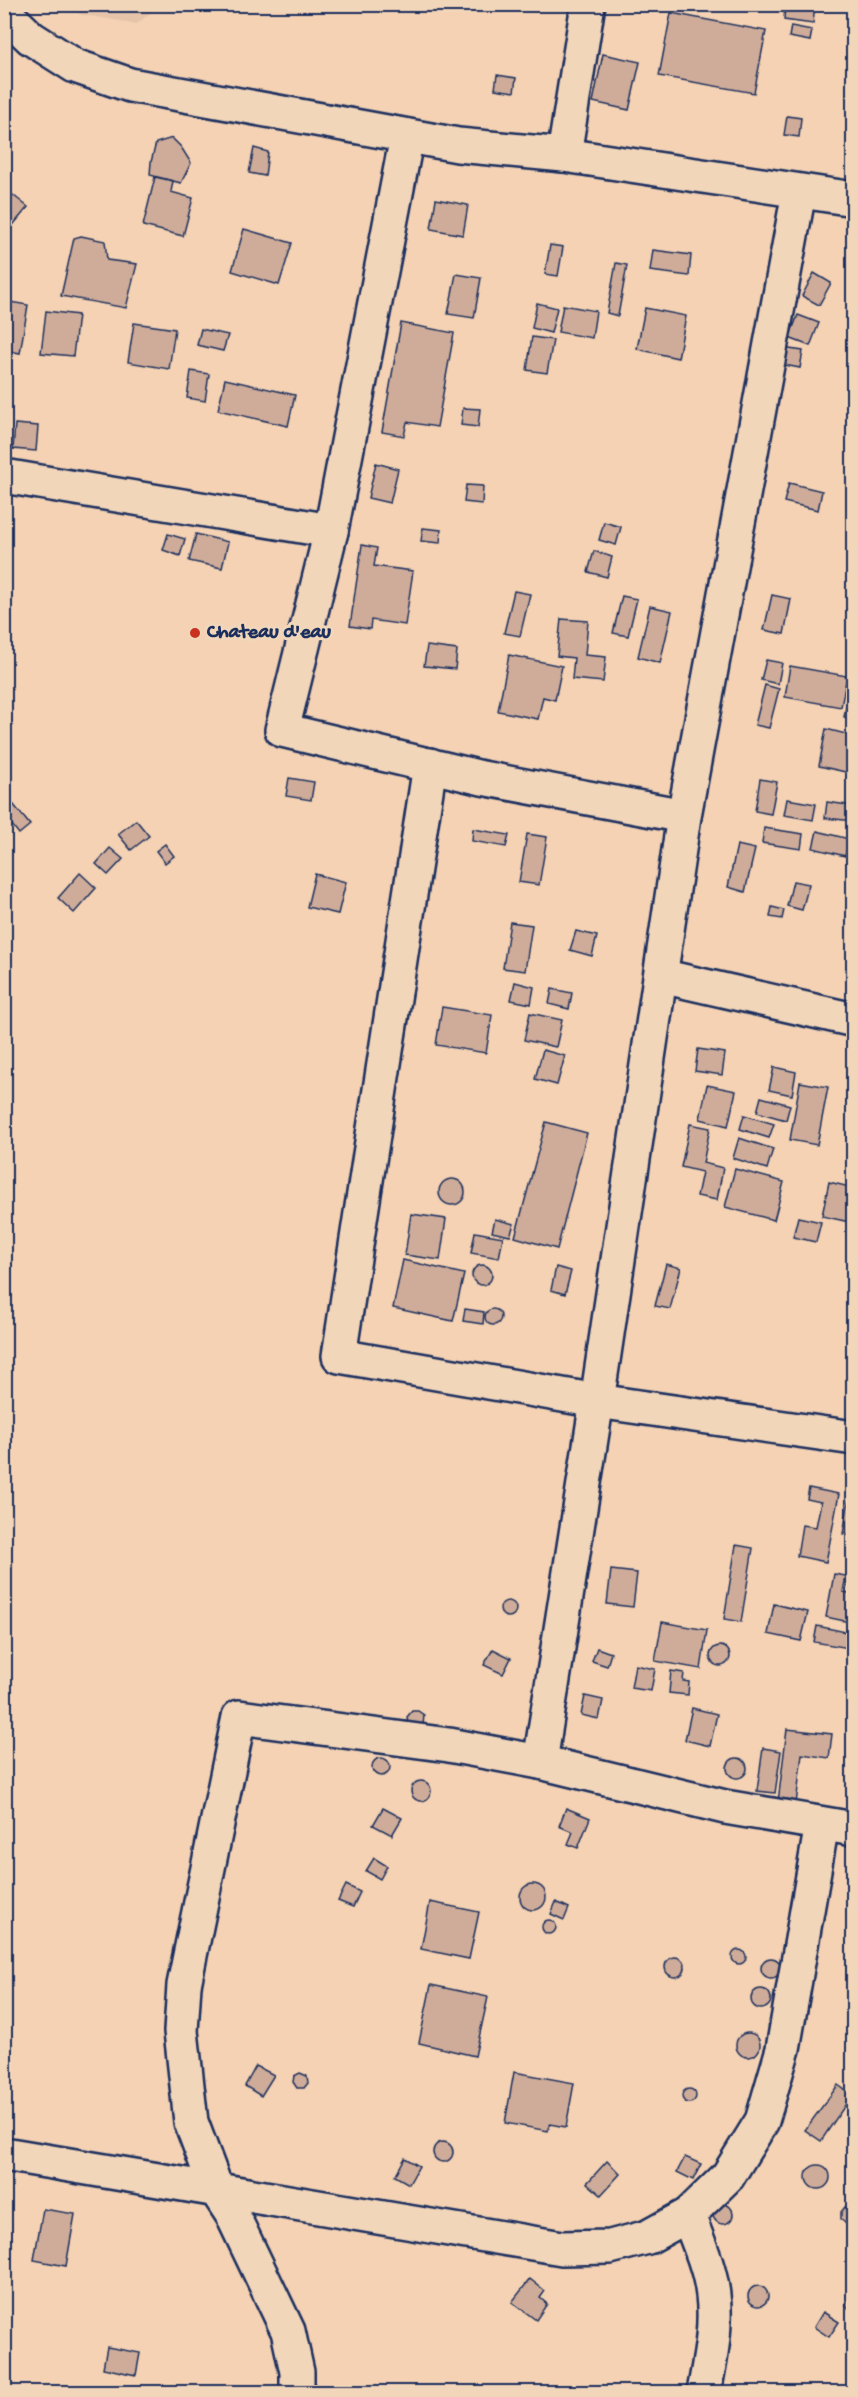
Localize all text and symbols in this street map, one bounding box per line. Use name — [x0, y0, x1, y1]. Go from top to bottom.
place label: Chateau d'eau — [206, 622, 332, 645]
marker: Chateau d'eau — [188, 626, 202, 640]

